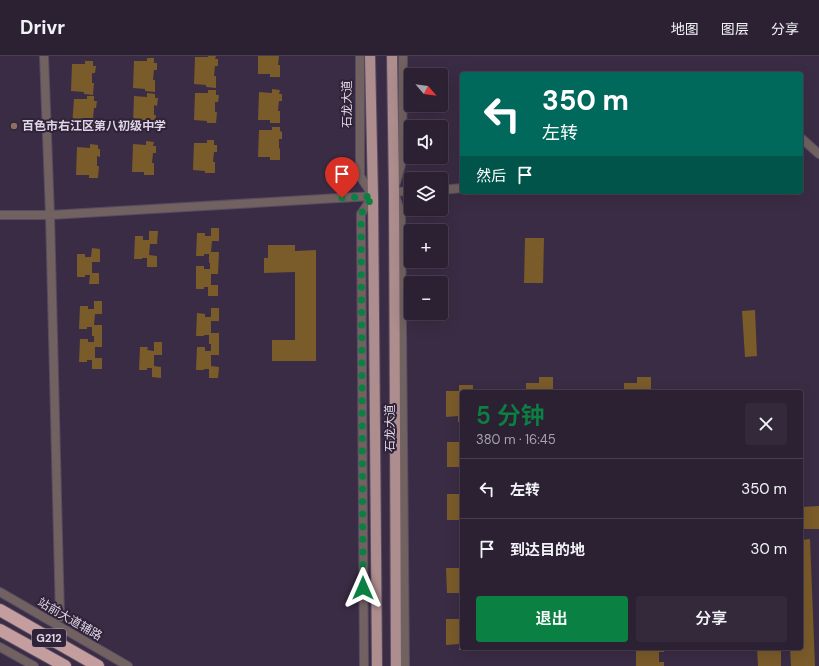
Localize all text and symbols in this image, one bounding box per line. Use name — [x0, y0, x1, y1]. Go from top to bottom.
text: Drivr — [20, 15, 65, 40]
text: 地图 — [671, 20, 699, 38]
text: 图层 — [721, 20, 749, 38]
text: 分享 — [771, 20, 799, 38]
north arrow — [404, 68, 448, 112]
map controls — [404, 68, 448, 320]
street label: 石龙大道 — [339, 80, 355, 128]
text: 350 m — [542, 82, 629, 119]
icon: left — [476, 88, 528, 140]
place label: 百色市右江区第八初级中学 — [22, 118, 166, 134]
button: sound — [404, 120, 448, 164]
marker: 百色市右江区第八初级中学 — [9, 121, 19, 131]
text: 左转 — [542, 121, 578, 145]
pin — [325, 157, 359, 198]
icon: arrive — [331, 163, 353, 185]
icon: arrive — [514, 164, 536, 186]
text: 然后 — [476, 166, 506, 186]
button: layers — [404, 172, 448, 216]
button: + — [404, 224, 448, 268]
button: − — [404, 276, 448, 320]
text: 5 分钟 — [476, 400, 545, 431]
button: close — [745, 403, 787, 445]
street label: 石龙大道 — [382, 404, 398, 452]
text: 380 m · 16:45 — [476, 431, 556, 448]
icon: left — [476, 478, 498, 500]
text: 350 m — [741, 479, 787, 499]
text: 左转 — [510, 480, 540, 500]
icon: arrive — [476, 538, 498, 560]
text: 30 m — [751, 539, 787, 559]
text: 到达目的地 — [510, 540, 585, 560]
position arrow — [342, 567, 384, 609]
street label: 站前大道辅路 — [35, 594, 105, 644]
button: 退出 — [476, 596, 628, 642]
button: 分享 — [636, 596, 787, 642]
road number: G212 — [32, 629, 66, 647]

